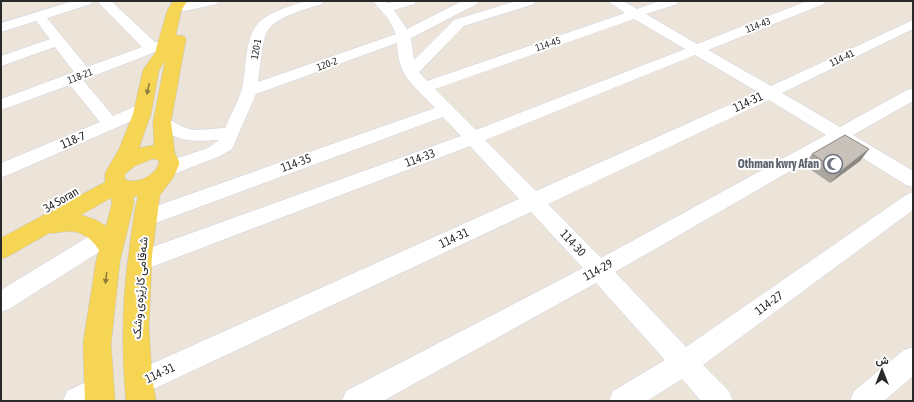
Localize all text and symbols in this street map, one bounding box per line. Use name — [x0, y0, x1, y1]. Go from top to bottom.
street label: 114-43 — [744, 15, 772, 35]
street label: 114-45 — [534, 34, 562, 53]
street label: 120-1 — [249, 38, 263, 60]
street label: 114-41 — [828, 47, 856, 69]
street label: 120-2 — [315, 55, 339, 73]
street label: 118-21 — [66, 66, 94, 86]
one-way arrow — [144, 82, 150, 95]
street label: 114-31 — [731, 89, 765, 115]
street label: 118-7 — [58, 128, 88, 151]
street label: 114-33 — [403, 146, 437, 170]
street label: 114-35 — [279, 151, 313, 175]
mosque icon: Othman kwry Afan — [822, 153, 844, 175]
place label: Othman kwry Afan — [738, 157, 819, 171]
street label: 34 Soran — [41, 184, 81, 216]
street label: 114-31 — [437, 225, 471, 251]
street label: 114-30 — [557, 227, 589, 259]
street label: شەقامی کارێزەی وشک — [129, 236, 152, 340]
street label: 114-29 — [581, 256, 615, 284]
one-way arrow — [102, 272, 109, 284]
street label: 114-27 — [752, 288, 786, 318]
north arrow — [862, 350, 902, 390]
text: ش — [875, 354, 889, 367]
street label: 114-31 — [143, 360, 177, 386]

